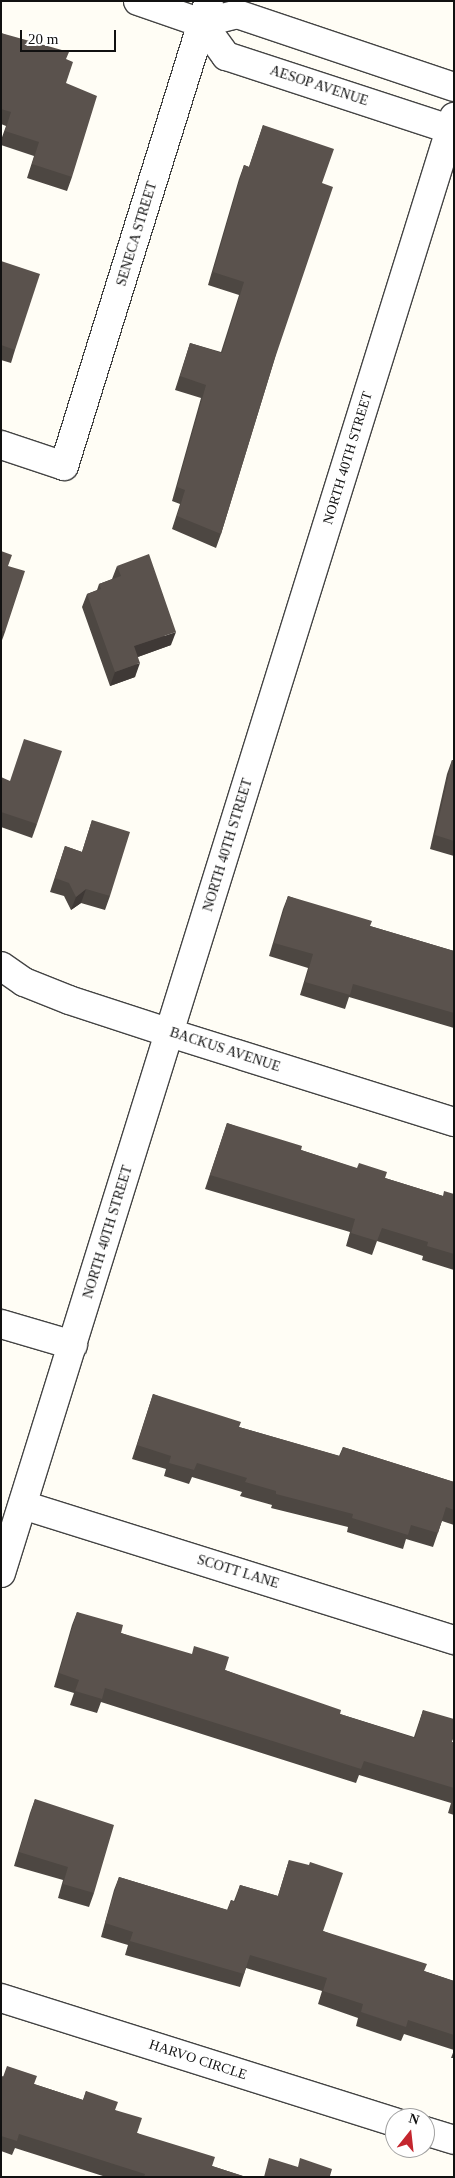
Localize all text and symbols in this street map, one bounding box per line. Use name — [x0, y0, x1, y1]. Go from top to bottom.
scale bar — [22, 20, 119, 52]
text: 20 m — [28, 31, 58, 47]
street label: AESOP AVENUE — [267, 62, 371, 110]
street label: SENECA STREET — [113, 179, 161, 289]
street label: NORTH 40TH STREET — [320, 389, 376, 527]
street label: NORTH 40TH STREET — [200, 776, 256, 914]
street label: BACKUS AVENUE — [167, 1024, 283, 1076]
street label: NORTH 40TH STREET — [80, 1163, 136, 1301]
street label: SCOTT LANE — [195, 1552, 281, 1592]
street label: HARVO CIRCLE — [147, 2036, 249, 2084]
north arrow — [385, 2108, 435, 2158]
text: N — [407, 2110, 421, 2128]

